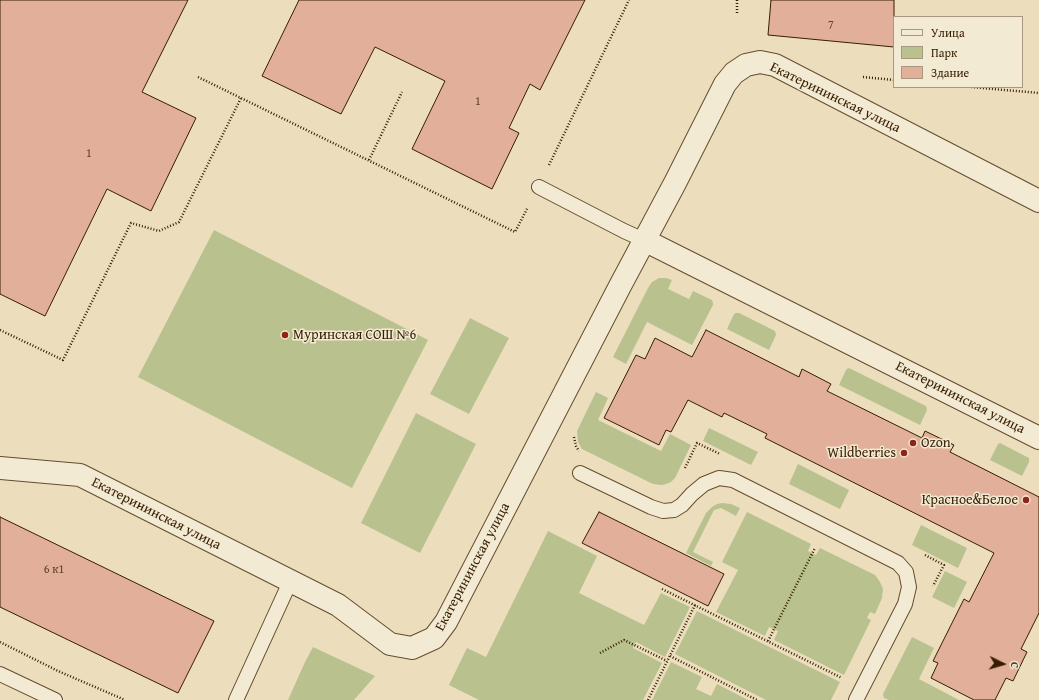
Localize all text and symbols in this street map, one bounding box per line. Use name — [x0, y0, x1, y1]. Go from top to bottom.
legend — [893, 16, 1023, 88]
house number: 7 — [828, 19, 834, 33]
text: Улица — [931, 24, 965, 41]
text: Парк — [931, 44, 957, 61]
street label: Екатерининская улица — [767, 59, 903, 137]
text: Здание — [931, 64, 969, 81]
house number: 1 — [475, 95, 481, 109]
house number: 1 — [86, 147, 92, 161]
place label: Муринская СОШ №6 — [293, 327, 416, 343]
marker: Муринская СОШ №6 — [280, 330, 290, 340]
street label: Екатерининская улица — [892, 358, 1028, 438]
place label: Ozon — [921, 435, 951, 451]
marker: Ozon — [908, 438, 918, 448]
place label: Wildberries — [827, 445, 896, 461]
marker: Wildberries — [899, 448, 909, 458]
street label: Екатерининская улица — [88, 474, 224, 554]
place label: Красное&Белое — [922, 492, 1018, 508]
marker: Красное&Белое — [1021, 495, 1031, 505]
street label: Екатерининская улица — [432, 500, 514, 634]
house number: 6 к1 — [44, 563, 64, 577]
north arrow — [983, 644, 1023, 684]
text: С — [1007, 661, 1023, 669]

